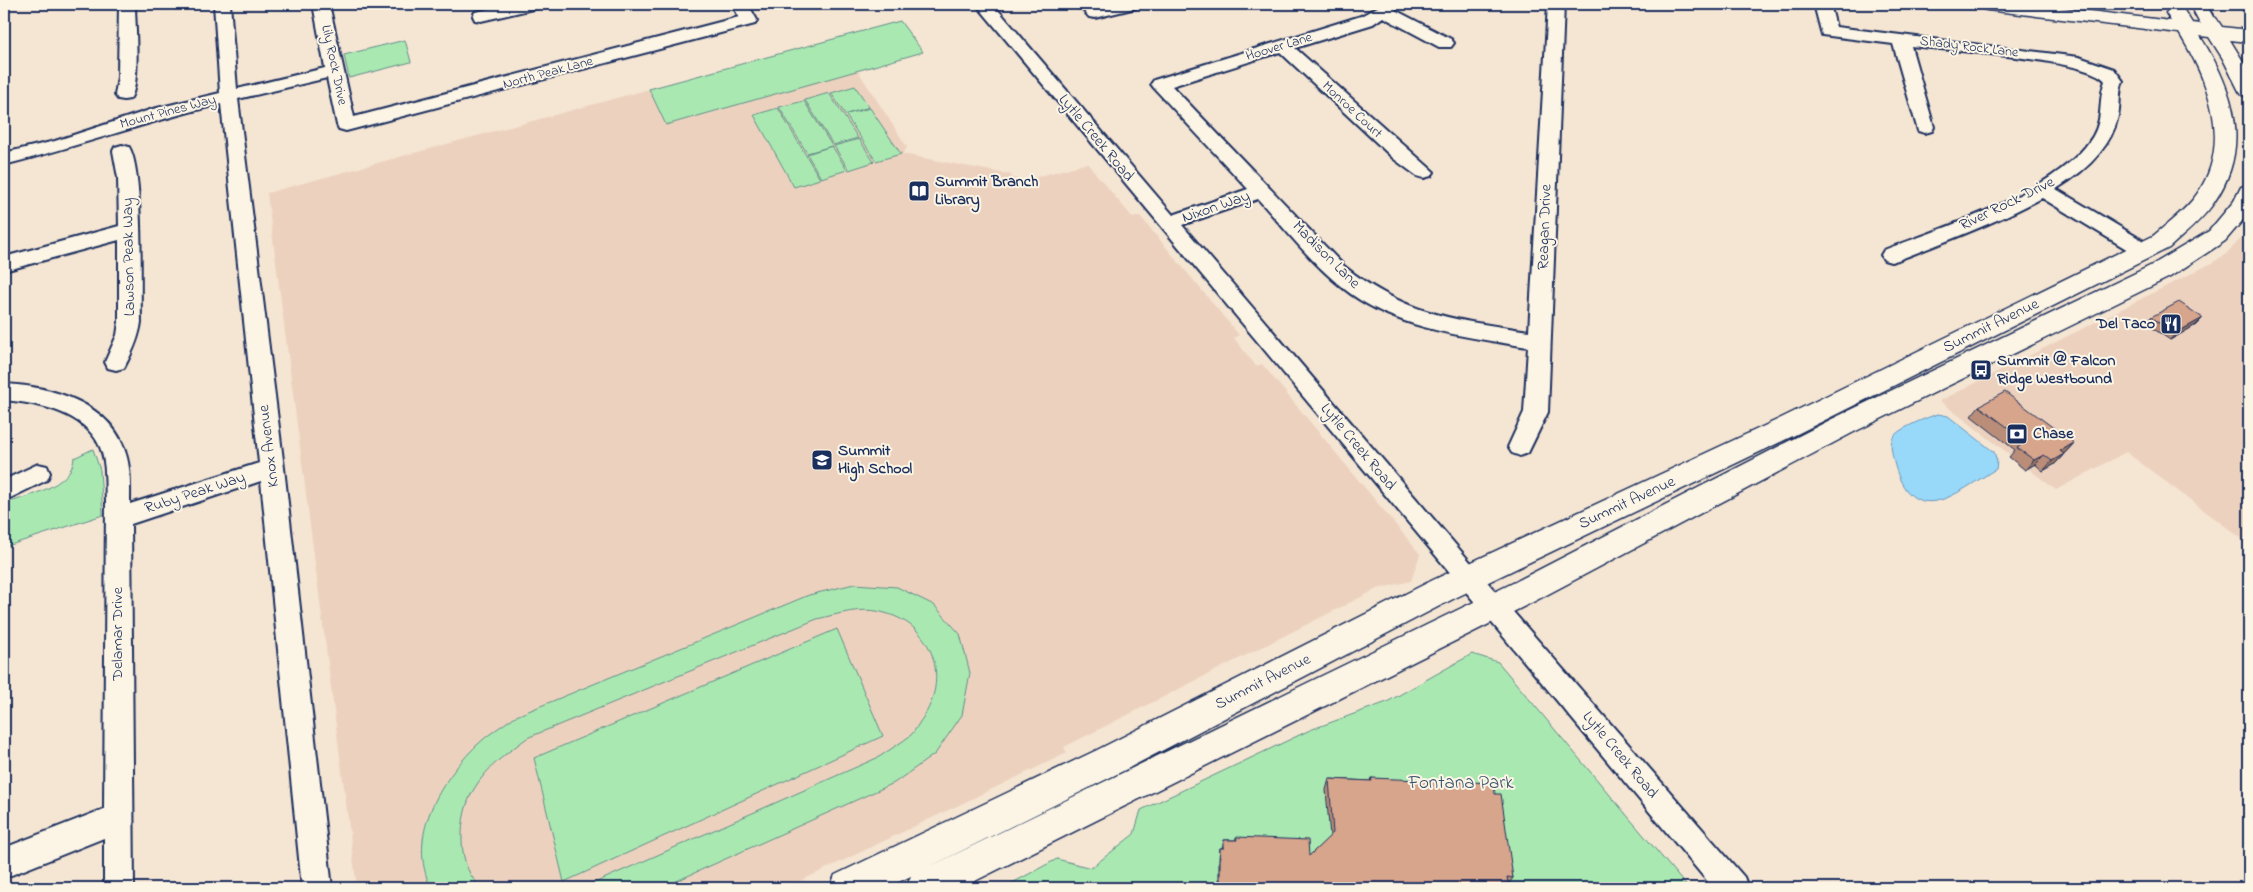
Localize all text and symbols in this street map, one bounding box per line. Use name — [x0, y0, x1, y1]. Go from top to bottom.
street label: Lily Rock Drive — [314, 23, 353, 108]
street label: Hoover Lane — [1243, 27, 1316, 67]
street label: Shady Rock Lane — [1918, 31, 2020, 65]
street label: North Peak Lane — [501, 51, 596, 95]
street label: Monroe Court — [1317, 76, 1387, 144]
street label: Mount Pines Way — [118, 89, 219, 136]
street label: Lytle Creek Road — [1052, 89, 1140, 187]
place label: Summit Branch Library — [935, 170, 1039, 213]
street label: River Rock Drive — [1955, 170, 2059, 237]
library icon: Summit Branch Library — [907, 179, 931, 203]
street label: Reagan Drive — [1532, 183, 1559, 270]
street label: Nixon Way — [1179, 184, 1253, 230]
street label: Lawson Peak Way — [116, 197, 142, 316]
street label: Madison Lane — [1286, 215, 1366, 295]
street label: Summit Avenue — [1939, 292, 2044, 360]
place label: Del Taco — [2095, 312, 2155, 336]
restaurant icon: Del Taco — [2159, 312, 2183, 336]
place label: Summit @ Falcon Ridge Westbound — [1996, 349, 2116, 392]
bus stop icon: Summit @ Falcon Ridge Westbound — [1969, 358, 1993, 382]
street label: Lytle Creek Road — [1314, 398, 1402, 496]
street label: Knox Avenue — [252, 403, 286, 489]
bank icon: Chase — [2005, 422, 2029, 446]
place label: Chase — [2033, 422, 2074, 446]
place label: Summit High School — [838, 439, 912, 482]
school or university icon: Summit High School — [810, 448, 834, 472]
street label: Ruby Peak Way — [142, 465, 248, 521]
street label: Summit Avenue — [1575, 470, 1680, 536]
street label: Delamar Drive — [106, 586, 130, 682]
street label: Summit Avenue — [1211, 647, 1316, 716]
street label: Lytle Creek Road — [1576, 706, 1664, 804]
park label: Fontana Park — [1407, 770, 1514, 797]

